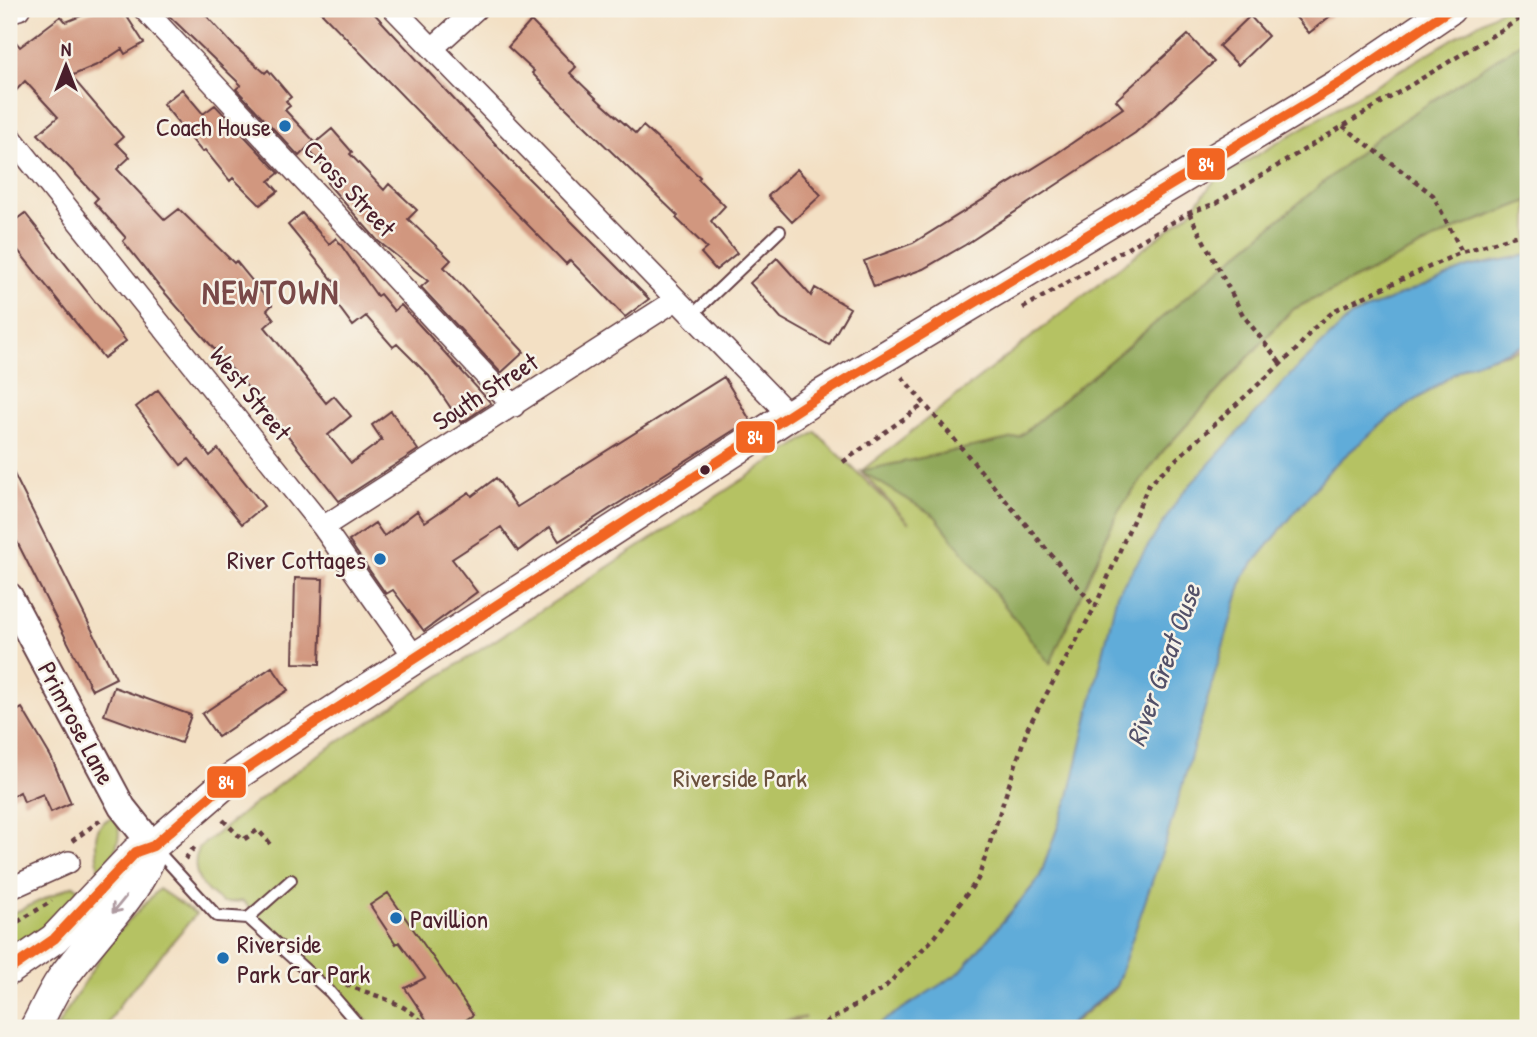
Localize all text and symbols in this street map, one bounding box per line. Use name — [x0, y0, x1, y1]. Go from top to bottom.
north arrow — [32, 32, 102, 102]
text: N — [61, 36, 71, 62]
place label: Coach House — [156, 109, 271, 144]
marker: Coach House — [277, 118, 293, 134]
street label: Cross Street — [296, 132, 405, 245]
line badge: 84 — [1186, 147, 1226, 181]
text: 84 — [1198, 151, 1214, 177]
district label: NEWTOWN — [202, 270, 340, 314]
street label: West Street — [202, 339, 300, 448]
street label: South Street — [425, 343, 545, 438]
line badge: 84 — [735, 420, 776, 454]
text: 84 — [747, 424, 763, 450]
unlabelled marker — [698, 463, 712, 477]
place label: River Cottages — [227, 542, 366, 577]
marker: River Cottages — [372, 551, 388, 567]
water label: River Great Ouse — [1116, 577, 1211, 751]
street label: Primrose Lane — [30, 655, 124, 791]
park label: Riverside Park — [673, 760, 807, 795]
line badge: 84 — [206, 765, 247, 799]
text: 84 — [218, 769, 234, 795]
one-way arrow — [111, 895, 127, 913]
place label: Pavillion — [410, 901, 488, 936]
marker: Pavillion — [388, 910, 404, 926]
place label: Riverside Park Car Park — [237, 926, 371, 991]
marker: Riverside Park Car Park — [215, 950, 231, 966]

